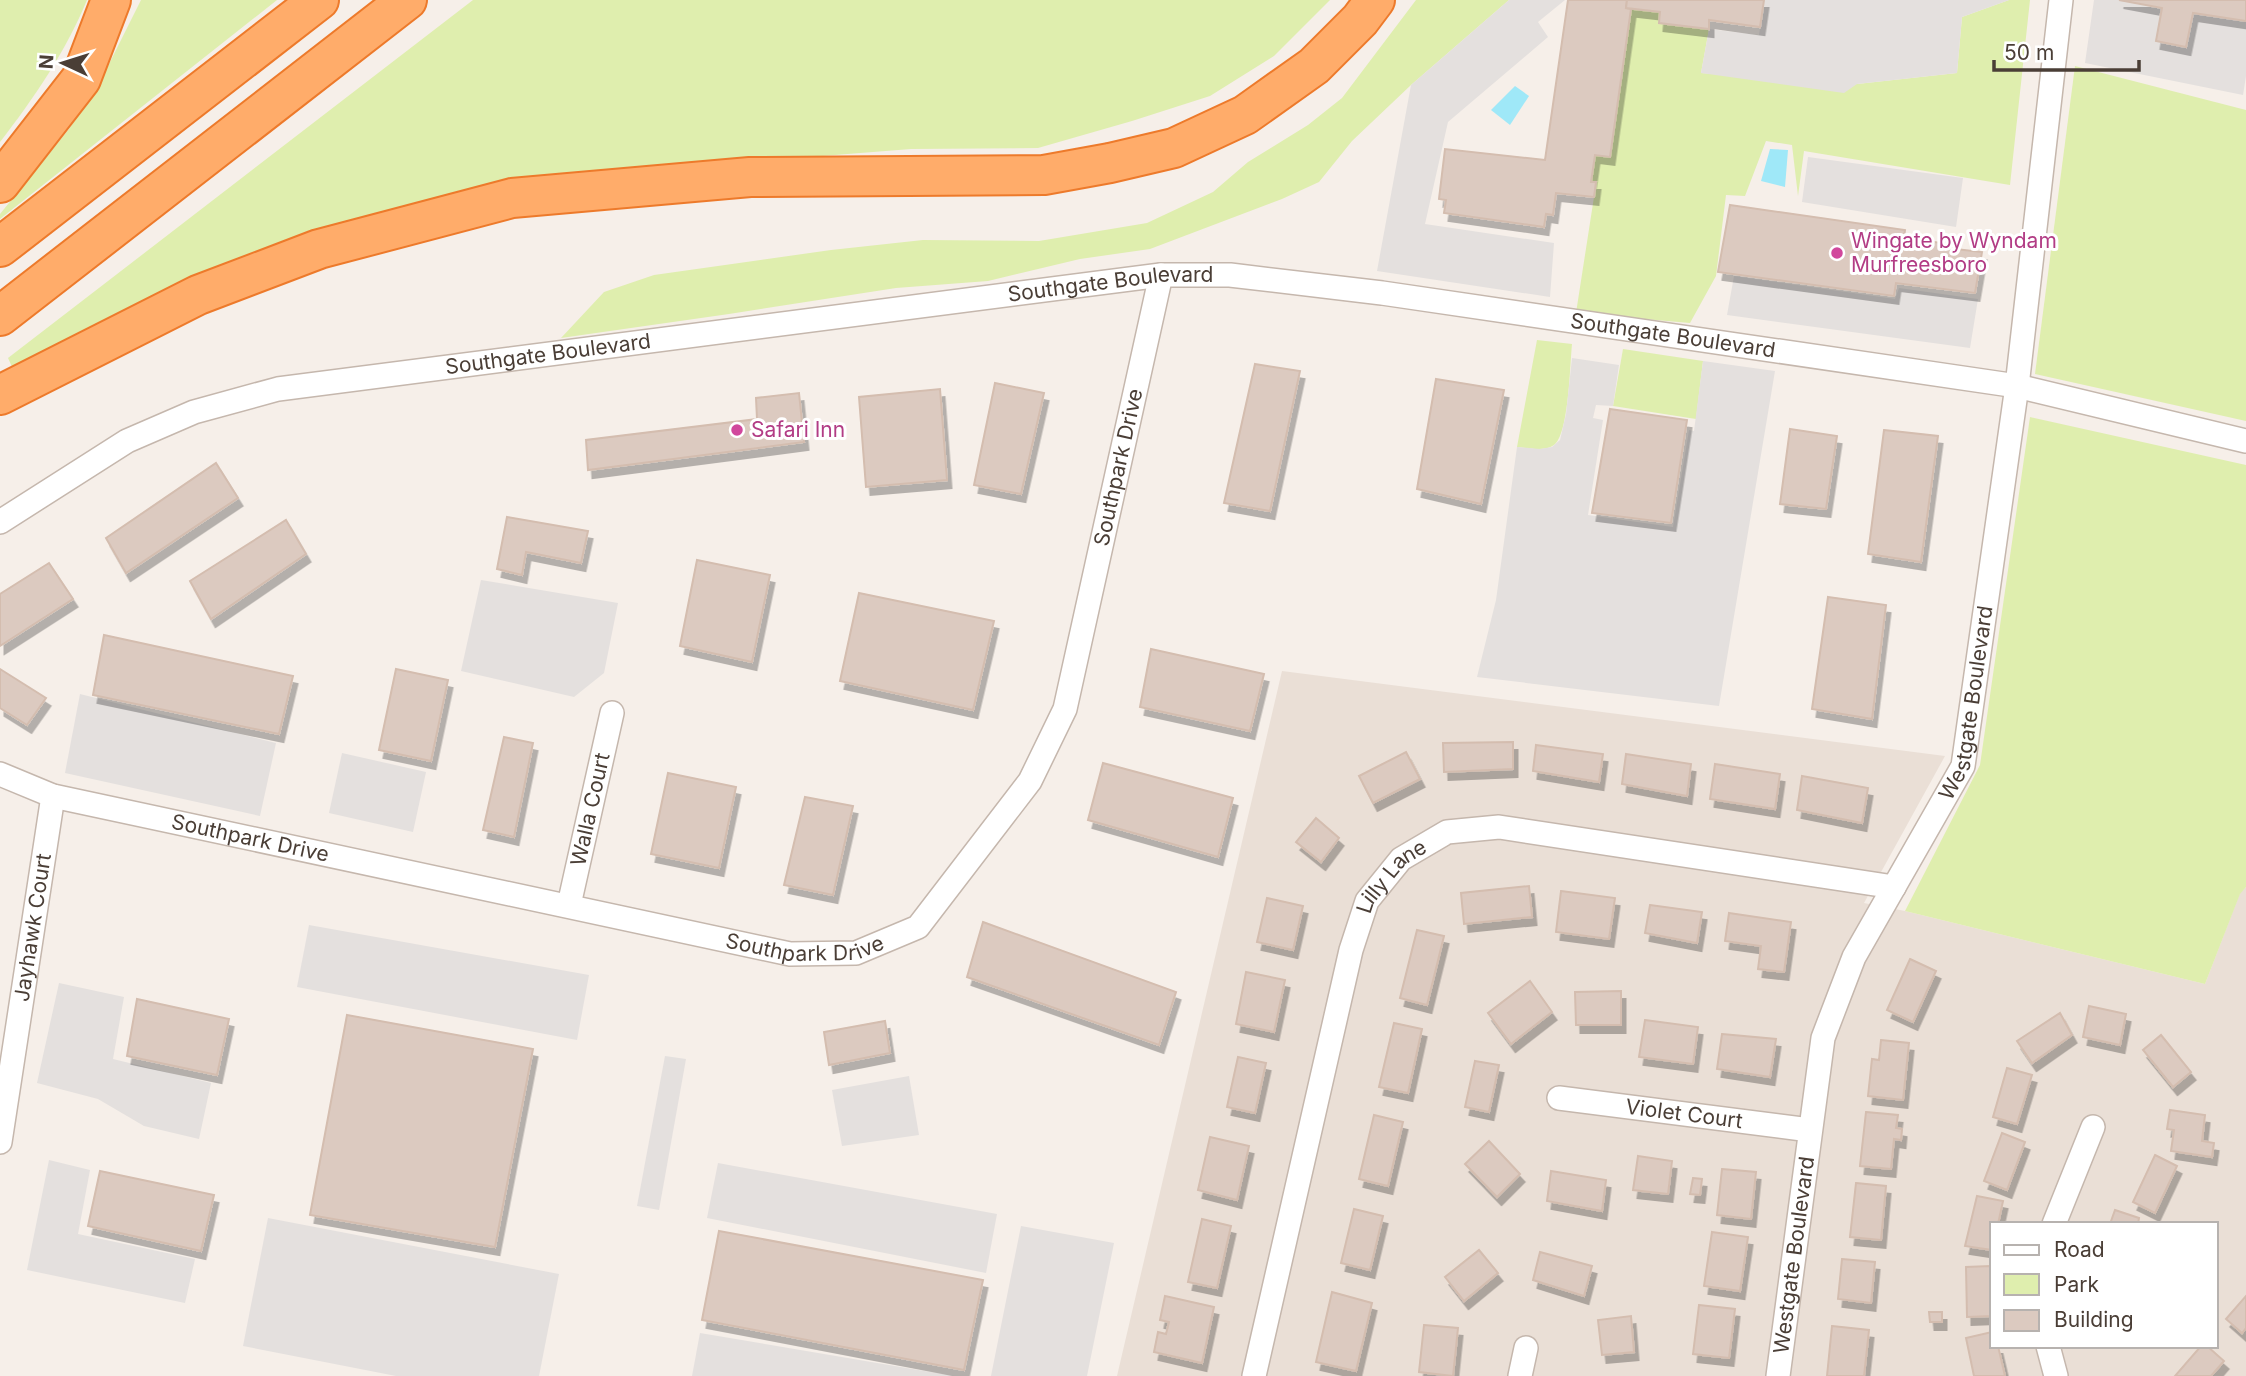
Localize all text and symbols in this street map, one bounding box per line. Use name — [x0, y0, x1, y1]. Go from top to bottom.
north arrow — [28, 28, 98, 98]
scale bar — [1994, 28, 2139, 72]
text: 50 m — [2004, 40, 2054, 65]
text: N — [35, 54, 59, 70]
place label: Wingate by Wyndam Murfreesboro — [1851, 228, 2057, 277]
marker: Wingate by Wyndam Murfreesboro — [1829, 245, 1845, 261]
street label: Southgate Boulevard — [1006, 262, 1213, 307]
street label: Southgate Boulevard — [1569, 308, 1777, 362]
street label: Southgate Boulevard — [444, 328, 652, 379]
street label: Southpark Drive — [1088, 386, 1148, 548]
place label: Safari Inn — [751, 417, 845, 442]
marker: Safari Inn — [729, 422, 745, 438]
street label: Westgate Boulevard — [1933, 604, 1998, 804]
street label: Walla Court — [565, 750, 615, 868]
street label: Southpark Drive — [169, 809, 331, 867]
street label: Lilly Lane — [1351, 834, 1431, 916]
street label: Jayhawk Court — [9, 851, 56, 1003]
street label: Southpark Drive — [724, 928, 887, 967]
street label: Violet Court — [1624, 1094, 1744, 1133]
street label: Westgate Boulevard — [1768, 1155, 1819, 1355]
legend — [1990, 1222, 2218, 1348]
text: Road — [2054, 1237, 2105, 1262]
text: Park — [2054, 1272, 2099, 1297]
text: Building — [2054, 1307, 2134, 1332]

